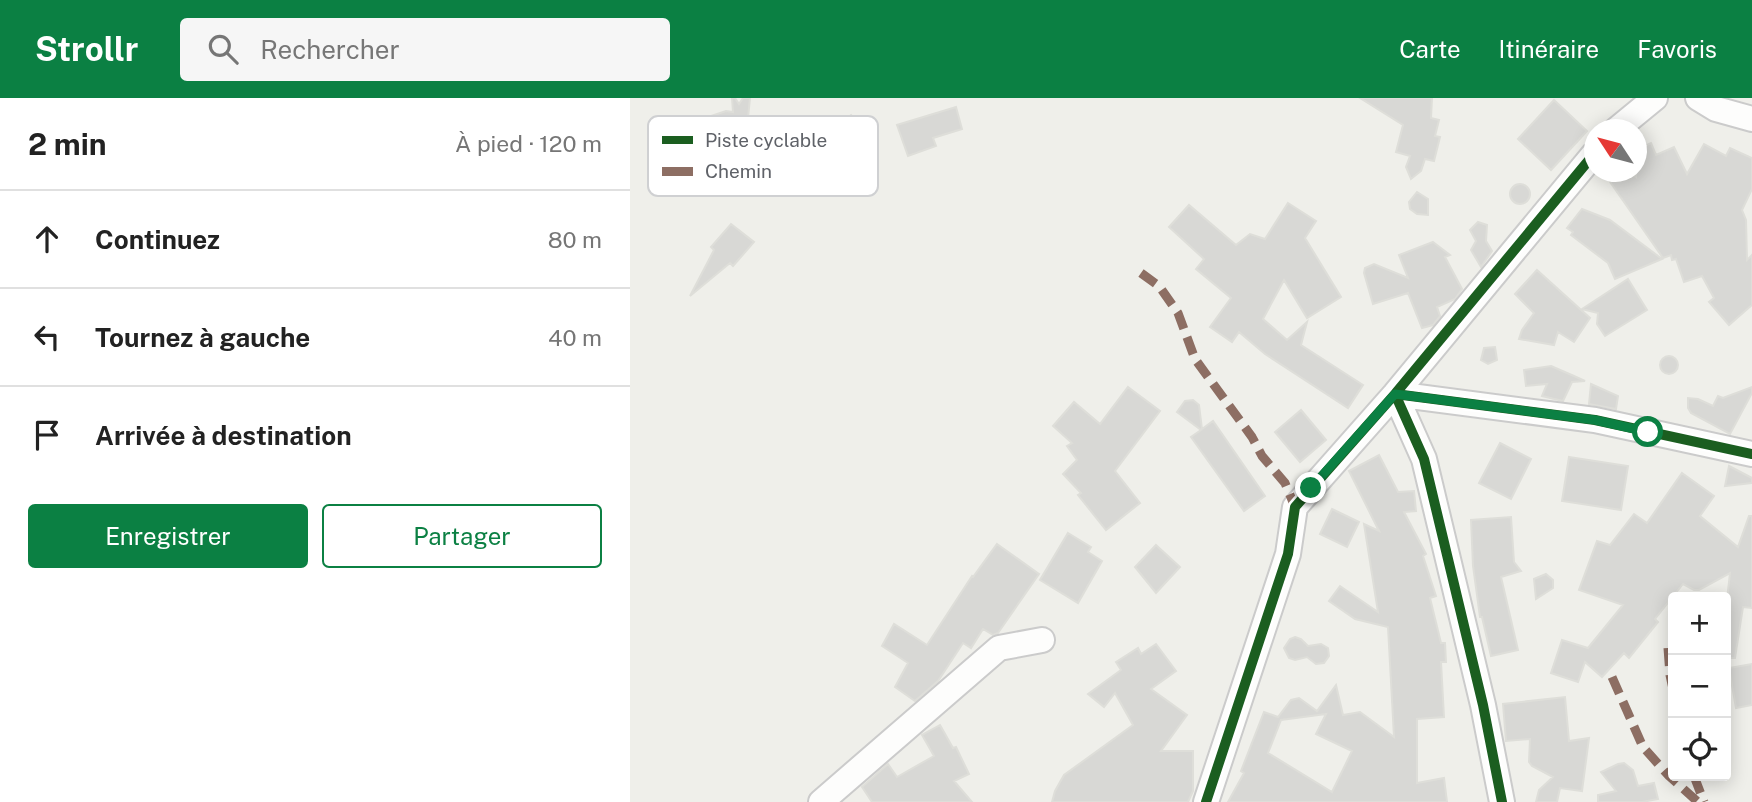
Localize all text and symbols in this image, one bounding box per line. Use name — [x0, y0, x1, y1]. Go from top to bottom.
search box — [180, 18, 670, 81]
text: Strollr — [35, 30, 138, 68]
icon: search — [204, 30, 242, 68]
text: Rechercher — [260, 34, 400, 65]
text: Carte — [1399, 35, 1461, 63]
text: Itinéraire — [1499, 35, 1599, 63]
text: Favoris — [1637, 35, 1717, 63]
legend — [648, 116, 878, 196]
north arrow — [1584, 119, 1647, 182]
text: 2 min — [28, 126, 107, 162]
text: Piste cyclable — [705, 129, 827, 151]
text: À pied · 120 m — [455, 130, 602, 157]
text: Chemin — [705, 160, 772, 182]
icon: ahead — [28, 220, 66, 258]
text: Continuez — [95, 224, 220, 255]
text: 80 m — [548, 226, 602, 253]
icon: left — [28, 318, 66, 356]
text: Tournez à gauche — [95, 322, 310, 353]
text: 40 m — [548, 324, 602, 351]
icon: arrive — [28, 416, 66, 454]
route start — [1632, 416, 1663, 447]
text: Arrivée à destination — [95, 420, 352, 451]
route end — [1295, 472, 1326, 503]
button: Enregistrer — [28, 504, 308, 568]
button: Partager — [322, 504, 602, 568]
map controls — [1668, 592, 1731, 781]
button: + — [1668, 592, 1731, 655]
button: − — [1668, 655, 1731, 718]
button: locate — [1668, 718, 1731, 781]

